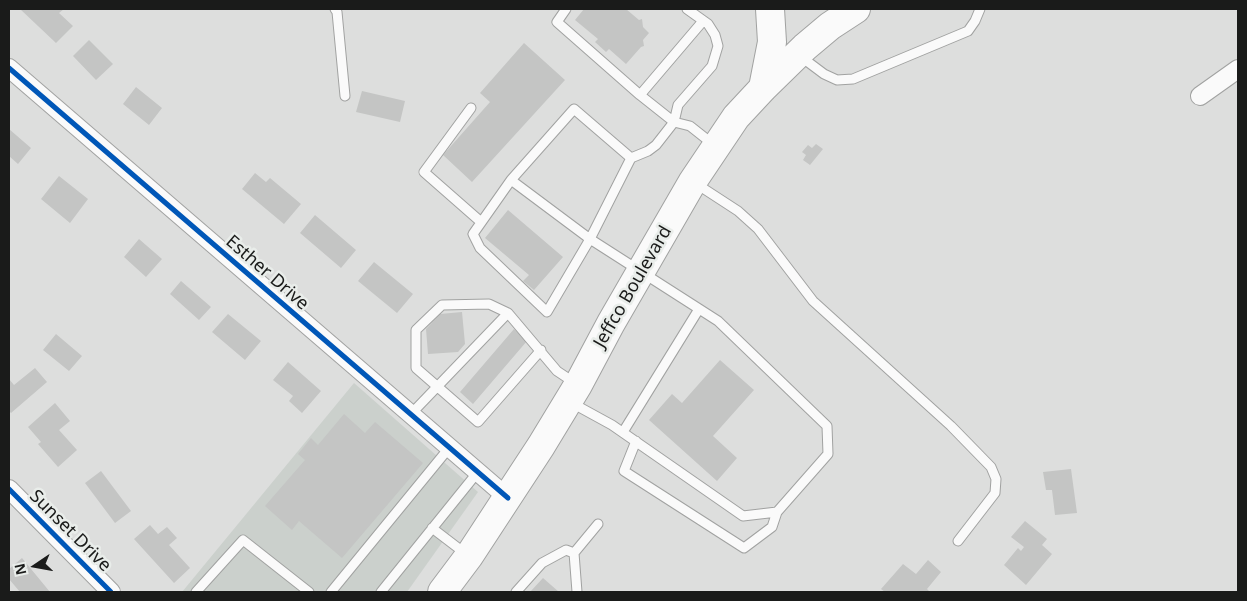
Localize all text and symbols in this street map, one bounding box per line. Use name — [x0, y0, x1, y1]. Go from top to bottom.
street label: Jeffco Boulevard — [589, 222, 677, 352]
street label: Esther Drive — [221, 231, 313, 315]
street label: Sunset Drive — [25, 486, 115, 576]
north arrow — [10, 541, 60, 591]
text: N — [9, 562, 30, 577]

